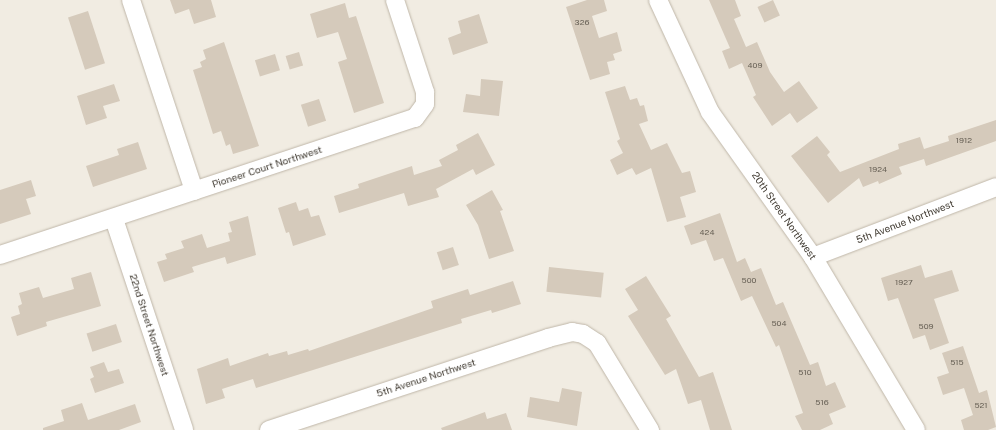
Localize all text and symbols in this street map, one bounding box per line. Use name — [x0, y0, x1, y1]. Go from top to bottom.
house number: 326 — [575, 18, 589, 28]
house number: 409 — [748, 61, 762, 71]
house number: 1912 — [956, 136, 972, 146]
street label: Pioneer Court Northwest — [210, 144, 324, 190]
house number: 1924 — [869, 165, 887, 175]
street label: 20th Street Northwest — [749, 170, 819, 262]
street label: 5th Avenue Northwest — [854, 198, 956, 246]
house number: 424 — [700, 228, 714, 238]
street label: 22nd Street Northwest — [127, 273, 171, 377]
house number: 500 — [742, 276, 756, 286]
house number: 1927 — [895, 278, 913, 288]
house number: 504 — [771, 319, 787, 329]
house number: 509 — [919, 322, 933, 332]
street label: 5th Avenue Northwest — [375, 356, 477, 400]
house number: 515 — [950, 358, 964, 368]
house number: 510 — [798, 368, 812, 378]
house number: 516 — [815, 398, 829, 408]
house number: 521 — [974, 401, 988, 411]

